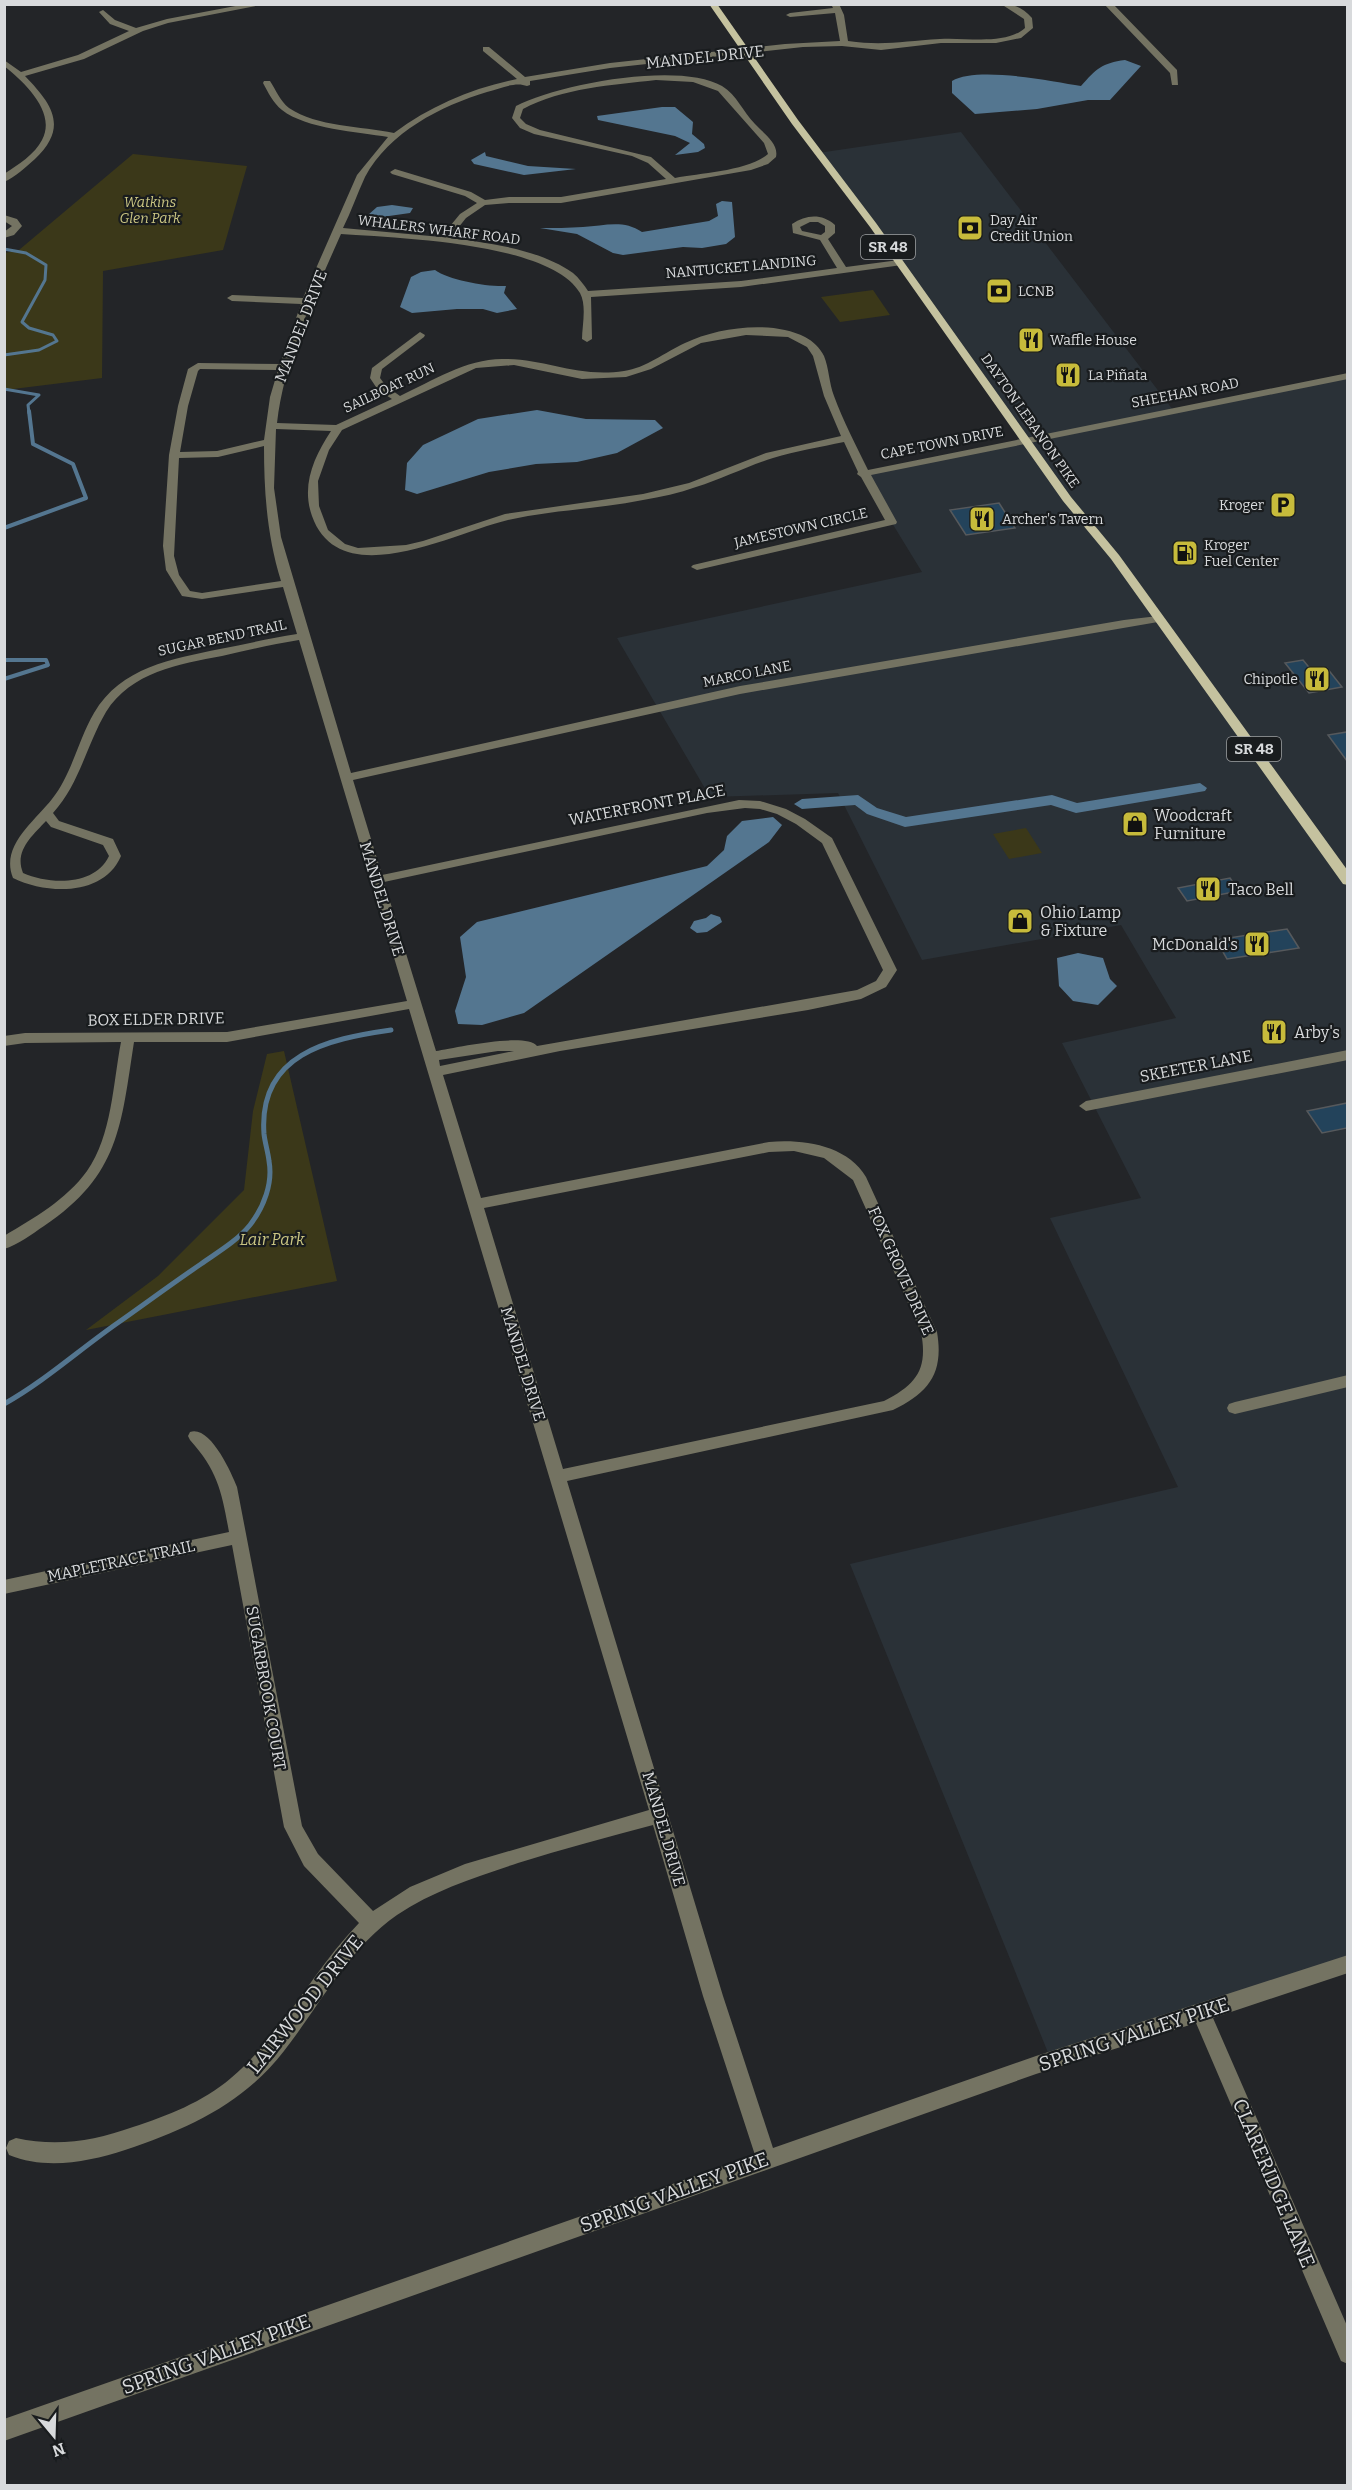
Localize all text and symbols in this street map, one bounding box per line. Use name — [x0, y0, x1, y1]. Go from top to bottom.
street label: MANDEL DRIVE — [645, 41, 765, 73]
park label: Watkins Glen Park — [119, 194, 181, 227]
street label: WHALERS WHARF ROAD — [357, 212, 521, 248]
place label: Day Air Credit Union — [990, 212, 1073, 245]
bank icon: Day Air Credit Union — [955, 213, 985, 243]
road number: SR 48 — [861, 235, 915, 259]
street label: NANTUCKET LANDING — [665, 252, 817, 282]
street label: MANDEL DRIVE — [271, 267, 331, 385]
bank icon: LCNB — [984, 276, 1014, 306]
place label: LCNB — [1018, 283, 1054, 300]
restaurant icon: Waffle House — [1016, 325, 1046, 355]
place label: Waffle House — [1050, 332, 1137, 349]
street label: DAYTON LEBANON PIKE — [977, 351, 1083, 491]
street label: SAILBOAT RUN — [340, 359, 438, 417]
restaurant icon: La Piñata — [1053, 360, 1083, 390]
place label: La Piñata — [1088, 367, 1148, 384]
street label: SHEEHAN ROAD — [1130, 374, 1240, 412]
street label: CAPE TOWN DRIVE — [879, 423, 1005, 463]
parking icon: Kroger — [1268, 490, 1298, 520]
place label: Kroger — [1219, 497, 1264, 514]
street label: JAMESTOWN CIRCLE — [732, 504, 869, 552]
restaurant icon: Archer's Tavern — [967, 504, 997, 534]
place label: Archer's Tavern — [1002, 511, 1104, 528]
place label: Kroger Fuel Center — [1204, 537, 1279, 570]
fuel station icon: Kroger Fuel Center — [1170, 538, 1200, 568]
street label: SUGAR BEND TRAIL — [156, 616, 288, 660]
street label: MARCO LANE — [702, 657, 792, 691]
restaurant icon: Chipotle — [1302, 664, 1332, 694]
place label: Chipotle — [1243, 671, 1298, 688]
road number: SR 48 — [1227, 737, 1281, 761]
street label: WATERFRONT PLACE — [567, 780, 727, 830]
place label: Woodcraft Furniture — [1154, 806, 1232, 843]
shop icon: Woodcraft Furniture — [1120, 809, 1150, 839]
street label: MANDEL DRIVE — [356, 839, 408, 959]
restaurant icon: Taco Bell — [1193, 874, 1223, 904]
place label: Taco Bell — [1228, 880, 1294, 899]
place label: Ohio Lamp & Fixture — [1040, 903, 1121, 940]
shop icon: Ohio Lamp & Fixture — [1005, 906, 1035, 936]
restaurant icon: McDonald's — [1242, 929, 1272, 959]
place label: McDonald's — [1152, 935, 1238, 954]
street label: BOX ELDER DRIVE — [87, 1008, 225, 1030]
restaurant icon: Arby's — [1259, 1017, 1289, 1047]
place label: Arby's — [1294, 1023, 1340, 1042]
street label: SKEETER LANE — [1138, 1046, 1254, 1086]
street label: FOX GROVE DRIVE — [864, 1204, 938, 1338]
park label: Lair Park — [239, 1230, 305, 1249]
street label: MANDEL DRIVE — [497, 1304, 549, 1424]
street label: MAPLETRACE TRAIL — [46, 1536, 197, 1586]
street label: SUGARBROOK COURT — [242, 1604, 290, 1772]
street label: MANDEL DRIVE — [639, 1769, 689, 1889]
street label: LAIRWOOD DRIVE — [242, 1930, 368, 2078]
street label: SPRING VALLEY PIKE — [1036, 1992, 1232, 2076]
street label: CLARERIDGE LANE — [1228, 2095, 1320, 2271]
street label: SPRING VALLEY PIKE — [576, 2147, 772, 2237]
street label: SPRING VALLEY PIKE — [118, 2309, 314, 2399]
north arrow — [24, 2406, 84, 2466]
text: N — [50, 2439, 68, 2461]

